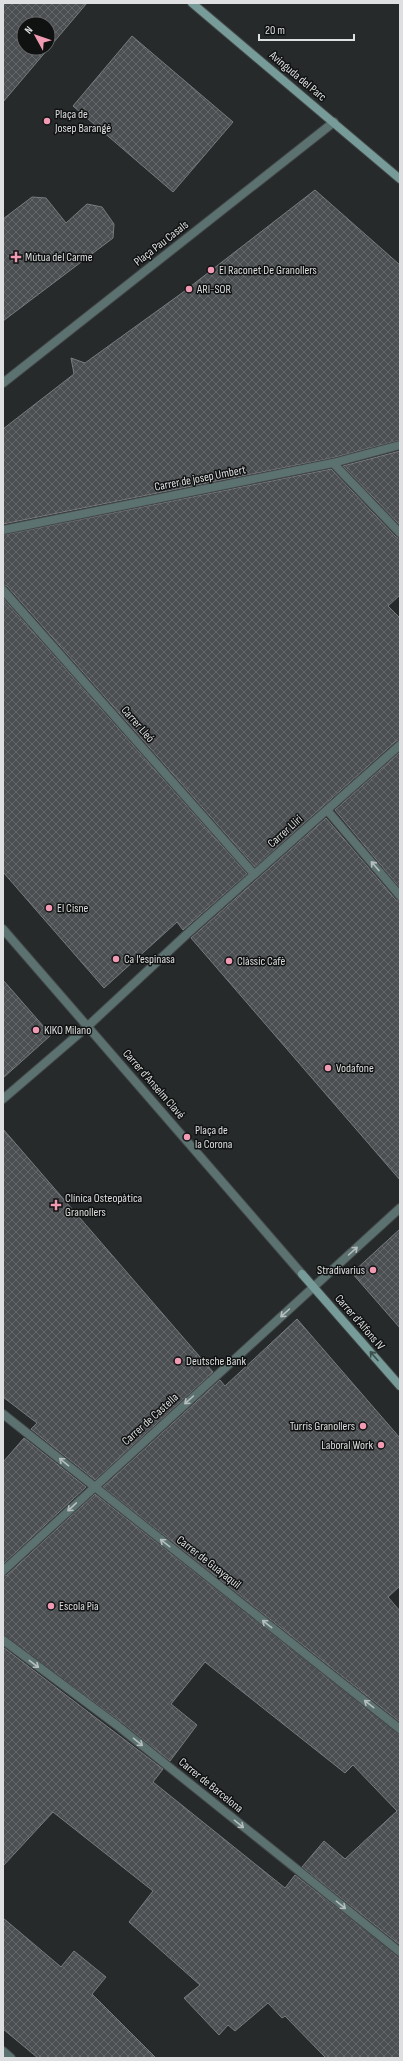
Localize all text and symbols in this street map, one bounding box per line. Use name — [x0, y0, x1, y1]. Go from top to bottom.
north arrow — [16, 16, 56, 56]
scale bar — [259, 16, 354, 42]
text: N — [22, 23, 36, 36]
text: 20 m — [265, 23, 285, 38]
street label: Avinguda del Parc — [265, 48, 329, 105]
place label: Plaça de Josep Barangé — [54, 107, 111, 136]
marker: Plaça de Josep Barangé — [42, 116, 52, 126]
street label: Plaça Pau Casals — [131, 217, 192, 269]
place label: Mútua del Carme — [25, 250, 93, 265]
marker: Mútua del Carme — [10, 251, 22, 263]
place label: El Raconet De Granollers — [219, 263, 317, 278]
marker: El Raconet De Granollers — [206, 265, 216, 275]
place label: ARI-SOR — [196, 282, 231, 297]
marker: ARI-SOR — [184, 284, 194, 294]
street label: Carrer de josep Umbert — [153, 462, 247, 495]
street label: Carrer Lleó — [118, 703, 158, 746]
street label: Carrer Lliri — [265, 812, 306, 851]
one-way arrow — [370, 861, 379, 871]
place label: El Cisne — [57, 901, 89, 916]
marker: El Cisne — [44, 903, 54, 913]
place label: Ca l’espinasa — [124, 952, 175, 967]
marker: Ca l’espinasa — [111, 954, 121, 964]
place label: Clàssic Cafè — [237, 954, 286, 969]
marker: Clàssic Cafè — [224, 956, 234, 966]
place label: KIKO Milano — [44, 1023, 91, 1038]
marker: KIKO Milano — [31, 1025, 41, 1035]
street label: Carrer d'Anselm Clavé — [119, 1046, 188, 1122]
place label: Vodafone — [336, 1061, 374, 1076]
marker: Vodafone — [323, 1063, 333, 1073]
place label: Plaça de la Corona — [195, 1123, 233, 1152]
marker: Plaça de la Corona — [182, 1132, 192, 1142]
place label: Clínica Osteopàtica Granollers — [65, 1191, 143, 1220]
marker: Clínica Osteopàtica Granollers — [50, 1199, 62, 1211]
one-way arrow — [348, 1246, 358, 1256]
place label: Stradivarius — [317, 1263, 365, 1278]
marker: Stradivarius — [368, 1265, 378, 1275]
street label: Carrer d'Alfons IV — [331, 1291, 388, 1354]
one-way arrow — [280, 1308, 290, 1318]
one-way arrow — [370, 1351, 379, 1362]
place label: Deutsche Bank — [186, 1354, 246, 1369]
marker: Deutsche Bank — [173, 1356, 183, 1366]
street label: Carrer de Castella — [119, 1390, 182, 1449]
one-way arrow — [183, 1396, 194, 1405]
place label: Turris Granollers — [290, 1419, 355, 1434]
marker: Turris Granollers — [358, 1421, 368, 1431]
place label: Laboral Work — [321, 1438, 373, 1453]
marker: Laboral Work — [376, 1440, 386, 1450]
one-way arrow — [58, 1458, 69, 1467]
one-way arrow — [67, 1502, 77, 1512]
street label: Carrer de Guayaquil — [173, 1532, 244, 1592]
one-way arrow — [160, 1539, 171, 1547]
place label: Escola Pia — [59, 1599, 99, 1614]
marker: Escola Pia — [46, 1601, 56, 1611]
one-way arrow — [262, 1619, 273, 1628]
one-way arrow — [29, 1660, 40, 1668]
one-way arrow — [364, 1700, 375, 1709]
one-way arrow — [132, 1738, 143, 1747]
street label: Carrer de Barcelona — [175, 1755, 246, 1816]
one-way arrow — [234, 1819, 245, 1828]
one-way arrow — [335, 1901, 346, 1909]

